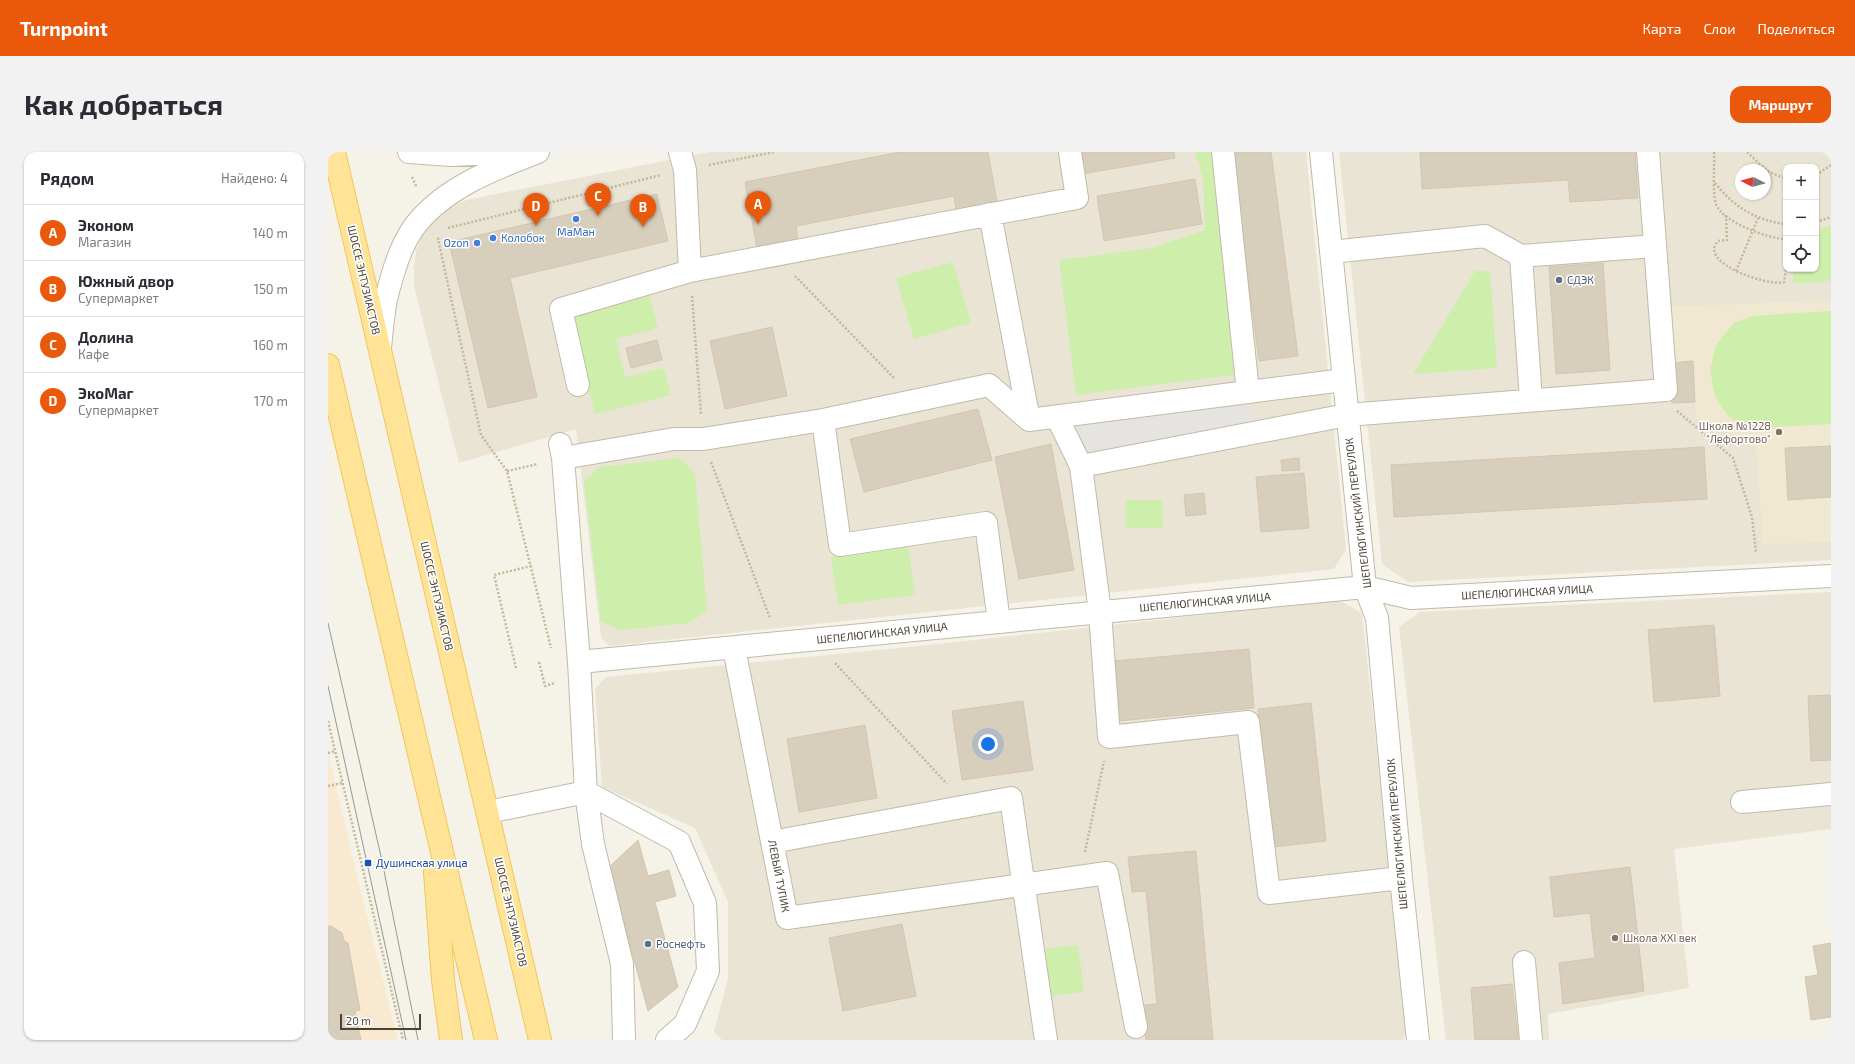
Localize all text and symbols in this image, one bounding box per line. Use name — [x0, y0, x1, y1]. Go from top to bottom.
text: Turnpoint — [20, 17, 108, 40]
text: Карта — [1642, 20, 1681, 37]
text: Слои — [1703, 20, 1735, 37]
text: Поделиться — [1757, 20, 1835, 37]
button: Маршрут — [1730, 86, 1831, 123]
text: Как добраться — [24, 87, 223, 121]
north arrow — [1735, 164, 1771, 200]
map controls — [1783, 164, 1819, 272]
button: + — [1783, 164, 1819, 200]
text: Рядом — [40, 168, 94, 188]
text: Найдено: 4 — [221, 170, 288, 186]
pin: C — [585, 183, 611, 216]
pin: A — [745, 191, 771, 224]
pin: D — [523, 193, 549, 226]
pin: B — [630, 194, 656, 227]
button: − — [1783, 200, 1819, 236]
marker: МаМан — [571, 214, 581, 224]
text: Эконом — [78, 216, 134, 234]
street label: ШОССЕ ЭНТУЗИАСТОВ — [346, 224, 383, 336]
text: A — [49, 225, 57, 241]
text: 140 m — [253, 225, 288, 241]
place label: МаМан — [557, 225, 595, 238]
place label: Колобок — [501, 231, 545, 244]
marker: Колобок — [488, 233, 498, 243]
text: Магазин — [78, 234, 131, 250]
place label: Ozon — [443, 236, 469, 249]
button: locate — [1783, 236, 1819, 272]
marker: Ozon — [472, 238, 482, 248]
text: Южный двор — [78, 272, 174, 290]
place label: СДЭК — [1567, 273, 1594, 286]
marker: СДЭК — [1554, 275, 1564, 285]
text: B — [49, 281, 57, 297]
text: 150 m — [254, 281, 288, 297]
text: Супермаркет — [78, 290, 159, 306]
text: Долина — [78, 328, 134, 346]
text: C — [49, 337, 57, 353]
text: 160 m — [253, 337, 288, 353]
text: Кафе — [78, 346, 109, 362]
text: ЭкоМаг — [78, 384, 134, 402]
text: D — [49, 393, 57, 409]
text: 170 m — [254, 393, 288, 409]
text: Супермаркет — [78, 402, 159, 418]
place label: Школа №1228 "Лефортово" — [1699, 419, 1771, 445]
marker: Школа №1228 "Лефортово" — [1774, 427, 1784, 437]
street label: ШЕПЕЛЮГИНСКИЙ ПЕРЕУЛОК — [1342, 437, 1373, 589]
street label: ШОССЕ ЭНТУЗИАСТОВ — [419, 540, 456, 652]
street label: ШЕПЕЛЮГИНСКАЯ УЛИЦА — [1461, 582, 1593, 601]
street label: ШЕПЕЛЮГИНСКАЯ УЛИЦА — [1139, 589, 1271, 614]
street label: ШЕПЕЛЮГИНСКАЯ УЛИЦА — [816, 619, 948, 646]
your location — [978, 734, 998, 754]
street label: ШЕПЕЛЮГИНСКИЙ ПЕРЕУЛОК — [1383, 758, 1410, 910]
street label: ЛЕВЫЙ ТУПИК — [766, 839, 793, 914]
place label: Душинская улица — [376, 856, 468, 870]
street label: ШОССЕ ЭНТУЗИАСТОВ — [493, 856, 530, 968]
marker: Душинская улица — [363, 858, 373, 868]
place label: Школа XXI век — [1623, 931, 1697, 944]
marker: Школа XXI век — [1610, 933, 1620, 943]
place label: Роснефть — [656, 937, 706, 950]
marker: Роснефть — [643, 939, 653, 949]
scale bar — [340, 1012, 421, 1031]
text: 20 m — [346, 1014, 371, 1027]

